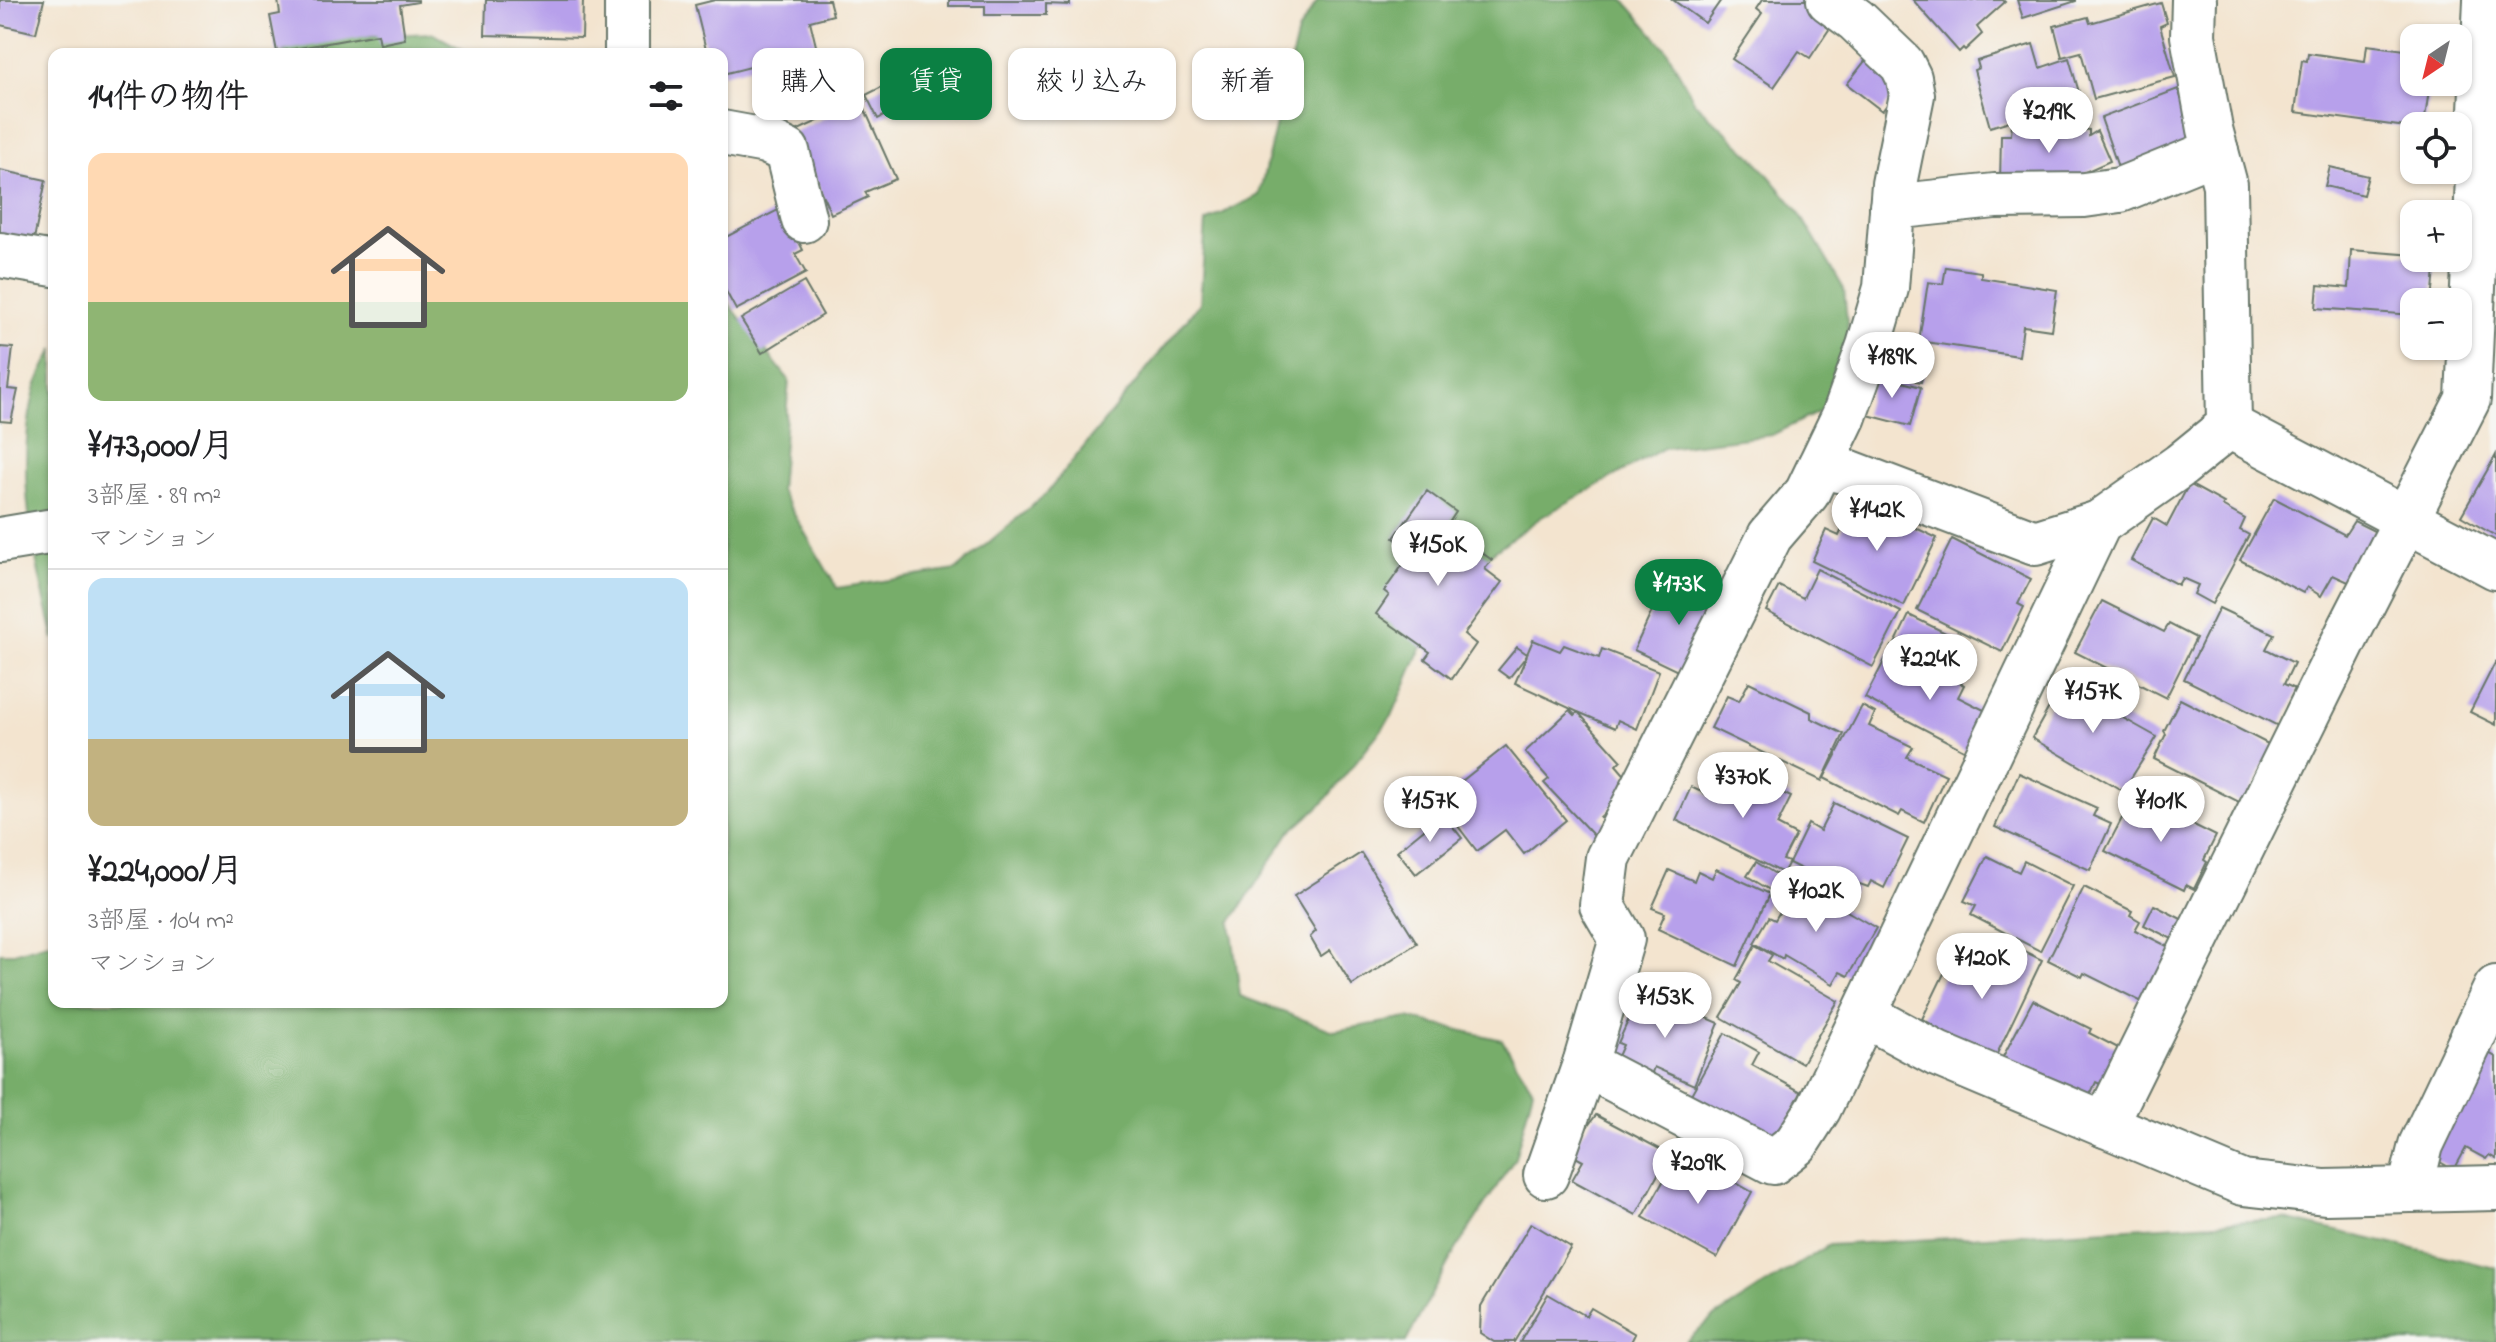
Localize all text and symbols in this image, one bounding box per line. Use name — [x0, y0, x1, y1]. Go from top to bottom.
north arrow — [2400, 24, 2472, 96]
map controls — [2400, 24, 2472, 360]
chip: 購入 — [752, 48, 864, 120]
chip: 賃貸 — [880, 48, 992, 120]
chip: 絞り込み — [1008, 48, 1176, 120]
chip: 新着 — [1192, 48, 1304, 120]
text: 14件の物件 — [88, 74, 249, 124]
icon: filters — [644, 74, 688, 118]
pin: ¥219K — [1993, 87, 2105, 155]
text: ¥219K — [2023, 94, 2075, 132]
button: locate — [2400, 112, 2472, 184]
button: + — [2400, 200, 2472, 272]
icon: home — [316, 205, 460, 349]
button: − — [2400, 288, 2472, 360]
pin: ¥189K — [1836, 332, 1948, 400]
text: ¥189K — [1868, 339, 1916, 377]
text: ¥173,000/月 — [88, 423, 235, 473]
text: 3部屋 · 89 m² — [88, 478, 221, 516]
pin: ¥142K — [1821, 485, 1933, 553]
text: ¥142K — [1850, 492, 1904, 530]
pin: ¥150K — [1382, 520, 1494, 588]
text: マンション — [88, 521, 217, 559]
text: ¥150K — [1409, 527, 1467, 565]
pin: ¥173K — [1623, 559, 1735, 627]
text: ¥173K — [1653, 566, 1705, 604]
icon: home — [316, 630, 460, 774]
pin: ¥224K — [1874, 634, 1986, 702]
text: ¥224K — [1900, 641, 1960, 679]
pin: ¥157K — [2037, 667, 2149, 735]
text: ¥157K — [2065, 674, 2121, 712]
pin: ¥370K — [1687, 752, 1799, 820]
text: ¥370K — [1715, 759, 1771, 797]
pin: ¥157K — [1374, 776, 1486, 844]
pin: ¥101K — [2105, 776, 2217, 844]
text: ¥157K — [1402, 783, 1458, 821]
text: ¥101K — [2136, 783, 2186, 821]
text: ¥224,000/月 — [88, 848, 244, 898]
pin: ¥102K — [1760, 866, 1872, 934]
text: ¥102K — [1788, 873, 1844, 911]
text: 3部屋 · 104 m² — [88, 903, 234, 941]
pin: ¥120K — [1926, 933, 2038, 1001]
text: ¥120K — [1954, 940, 2010, 978]
text: マンション — [88, 946, 217, 984]
pin: ¥153K — [1609, 972, 1721, 1040]
text: ¥153K — [1637, 979, 1693, 1017]
pin: ¥209K — [1642, 1138, 1754, 1206]
text: ¥209K — [1671, 1145, 1725, 1183]

